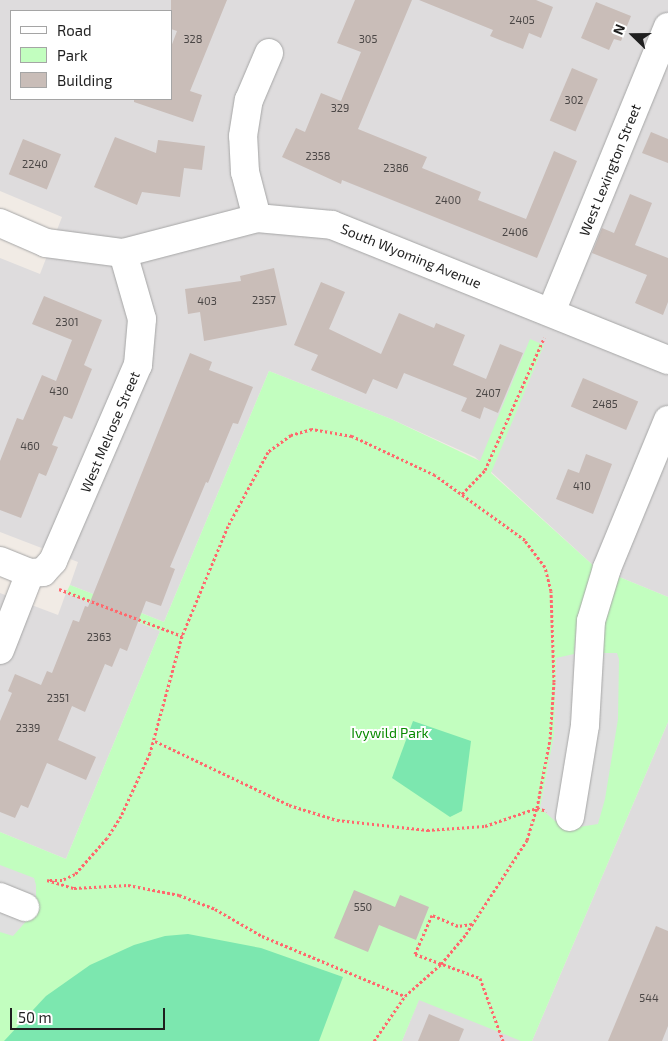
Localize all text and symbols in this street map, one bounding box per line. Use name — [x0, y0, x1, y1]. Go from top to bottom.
legend — [10, 10, 172, 100]
north arrow — [608, 10, 658, 60]
house number: 2405 — [509, 13, 535, 27]
text: Road — [57, 21, 92, 39]
text: N — [609, 21, 628, 37]
house number: 328 — [184, 32, 202, 46]
house number: 305 — [359, 32, 377, 46]
text: Park — [57, 46, 88, 64]
text: Building — [57, 71, 112, 89]
house number: 302 — [565, 93, 583, 107]
house number: 329 — [331, 101, 349, 115]
street label: West Lexington Street — [576, 101, 644, 239]
house number: 2358 — [306, 149, 330, 163]
house number: 2240 — [22, 157, 48, 171]
house number: 2386 — [383, 161, 409, 175]
house number: 2400 — [435, 193, 461, 207]
street label: South Wyoming Avenue — [338, 220, 484, 292]
house number: 2406 — [502, 225, 528, 239]
house number: 2357 — [252, 293, 276, 307]
house number: 403 — [197, 294, 217, 308]
house number: 2301 — [55, 315, 79, 329]
street label: West Melrose Street — [77, 369, 143, 495]
house number: 430 — [49, 384, 69, 398]
house number: 2407 — [475, 386, 501, 400]
house number: 2485 — [592, 397, 618, 411]
house number: 460 — [20, 439, 40, 453]
house number: 410 — [573, 479, 591, 493]
house number: 2363 — [87, 630, 111, 644]
house number: 2351 — [47, 691, 69, 705]
house number: 2339 — [16, 721, 40, 735]
park label: Ivywild Park — [351, 725, 429, 741]
house number: 550 — [354, 900, 372, 914]
house number: 544 — [639, 991, 659, 1005]
scale bar — [12, 998, 168, 1030]
text: 50 m — [18, 1008, 52, 1026]

